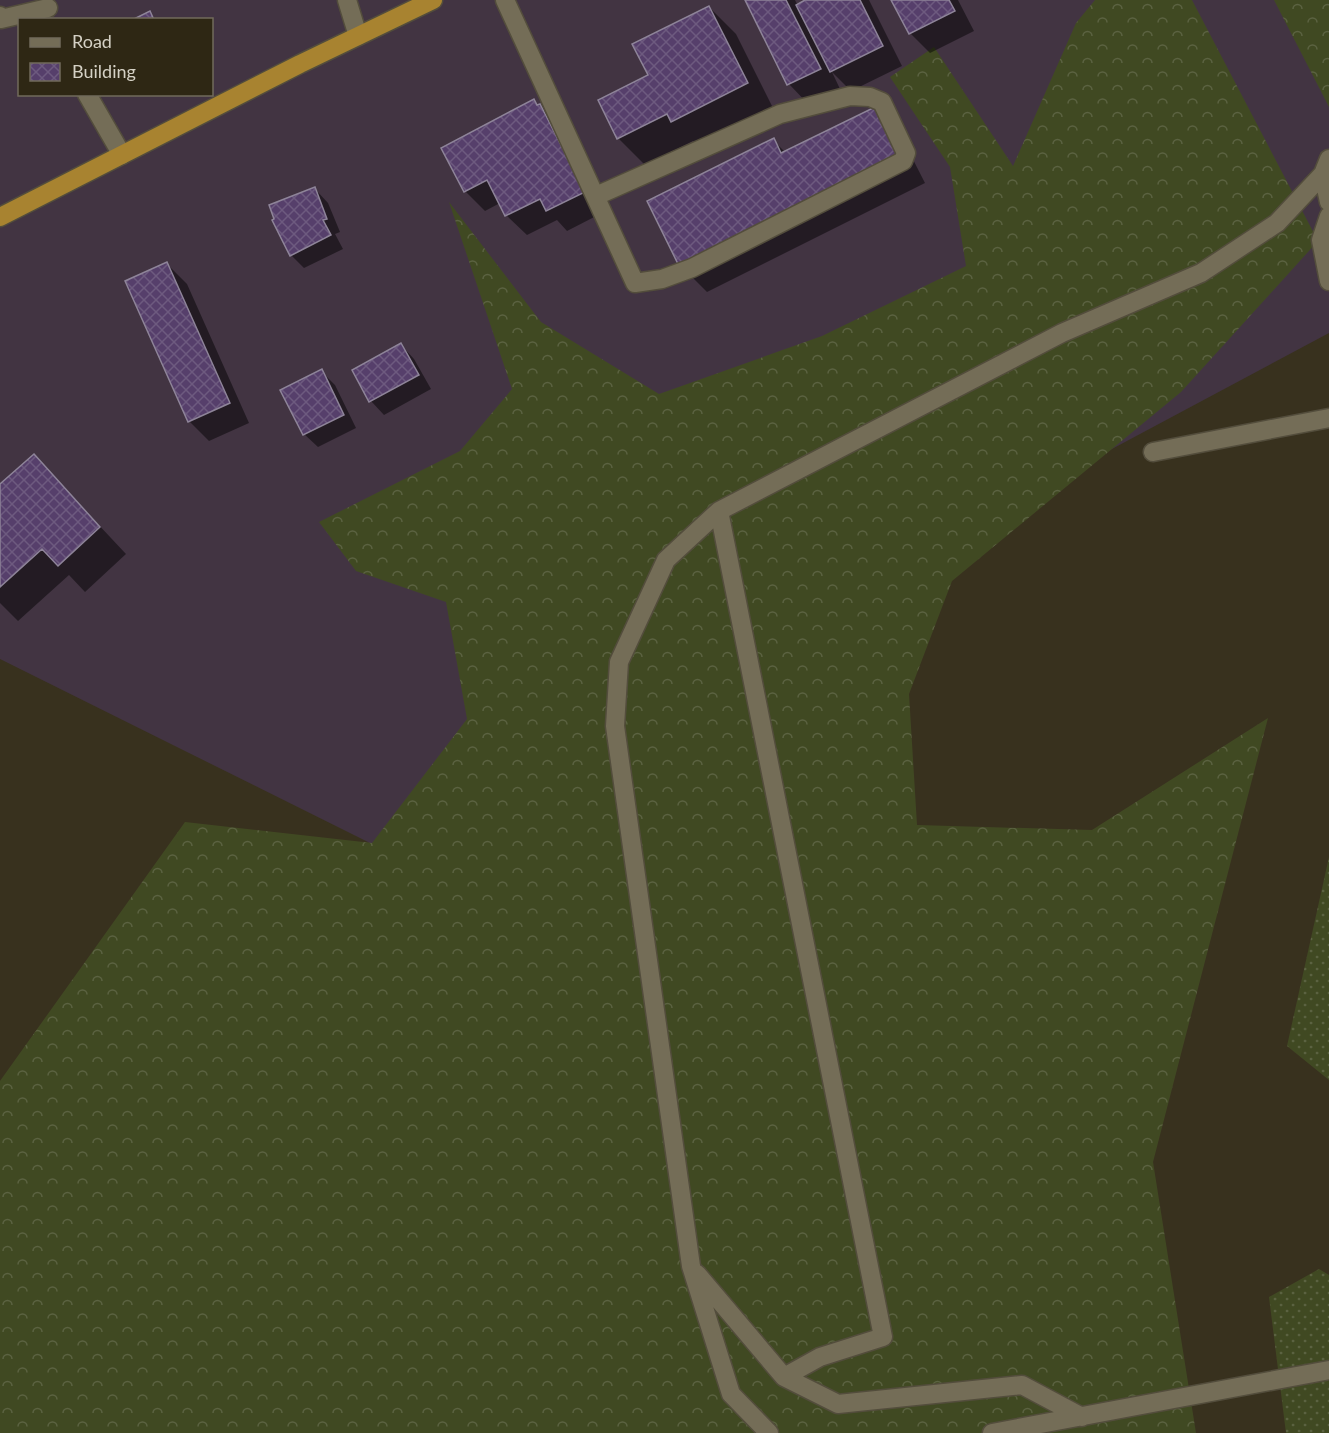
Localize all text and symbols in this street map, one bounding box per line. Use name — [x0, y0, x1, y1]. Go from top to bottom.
legend — [18, 18, 213, 96]
text: Road — [72, 30, 112, 52]
text: Building — [72, 60, 136, 82]

